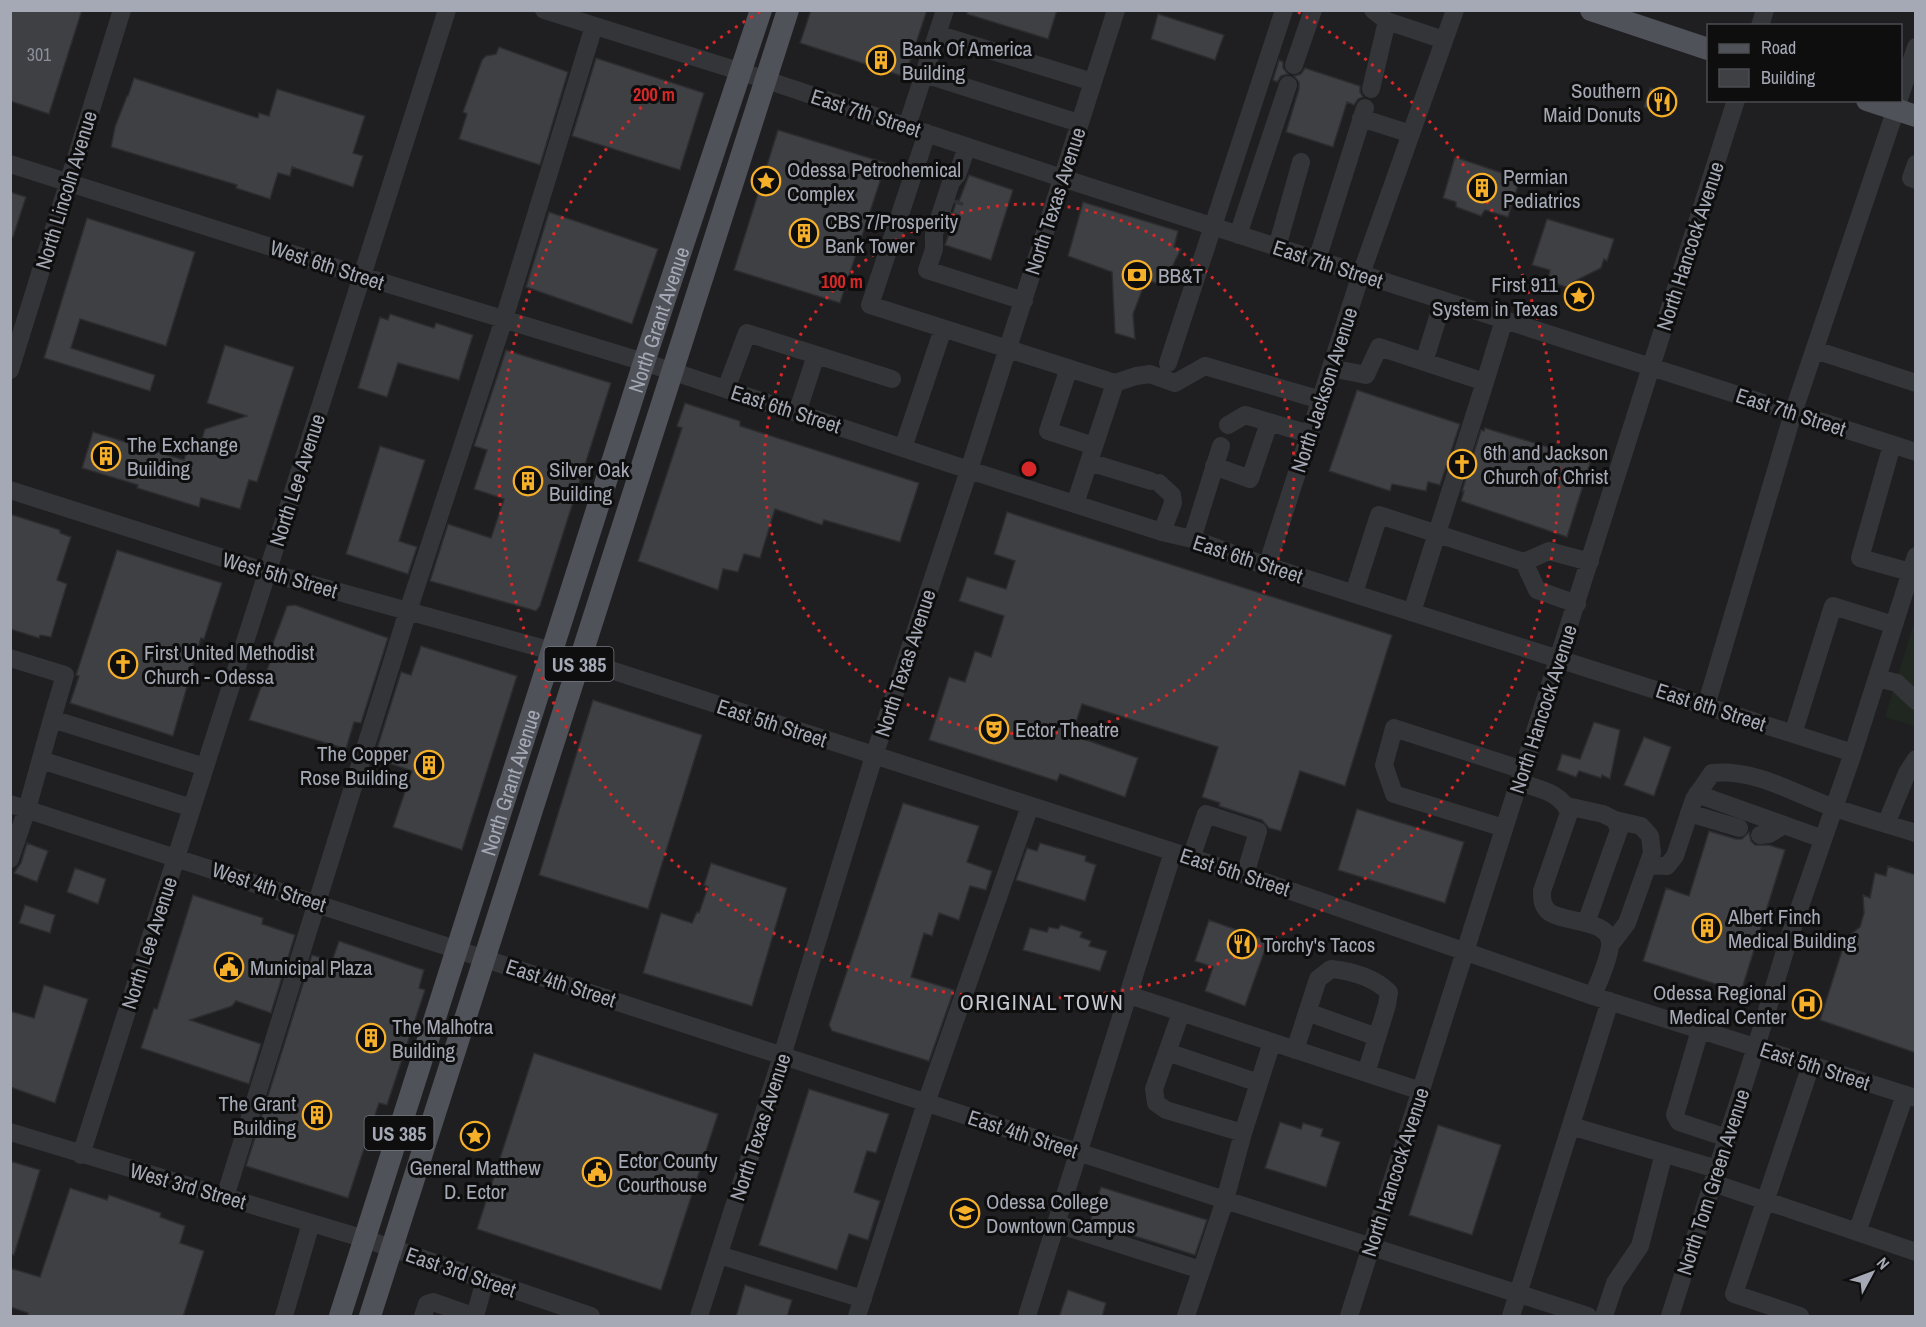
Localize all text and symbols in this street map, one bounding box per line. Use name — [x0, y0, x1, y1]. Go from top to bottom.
legend — [1707, 24, 1902, 102]
place label: Bank Of America Building — [902, 34, 1033, 87]
text: Road — [1761, 35, 1796, 60]
house number: 301 — [27, 42, 52, 67]
building icon: Bank Of America Building — [865, 44, 897, 76]
text: Building — [1761, 65, 1816, 90]
place label: Southern Maid Donuts — [1543, 76, 1641, 129]
text: 200 m — [633, 82, 675, 107]
street label: East 7th Street — [807, 82, 925, 144]
restaurant icon: Southern Maid Donuts — [1646, 86, 1678, 118]
street label: North Lincoln Avenue — [28, 107, 104, 273]
street label: North Texas Avenue — [1017, 124, 1093, 278]
place label: Odessa Petrochemical Complex — [787, 155, 961, 208]
street label: North Hancock Avenue — [1649, 158, 1731, 334]
place label: Permian Pediatrics — [1503, 162, 1581, 215]
place icon: Odessa Petrochemical Complex — [750, 165, 782, 197]
building icon: Permian Pediatrics — [1466, 172, 1498, 204]
place label: CBS 7/Prosperity Bank Tower — [825, 207, 958, 260]
building icon: CBS 7/Prosperity Bank Tower — [788, 217, 820, 249]
street label: West 6th Street — [266, 233, 388, 297]
street label: East 7th Street — [1269, 233, 1387, 295]
street label: North Grant Avenue — [621, 243, 696, 396]
bank icon: BB&T — [1121, 259, 1153, 291]
place label: BB&T — [1158, 261, 1203, 290]
text: 100 m — [821, 269, 863, 294]
place label: First 911 System in Texas — [1432, 270, 1558, 323]
place icon: First 911 System in Texas — [1563, 280, 1595, 312]
street label: North Jackson Avenue — [1284, 304, 1364, 476]
street label: East 6th Street — [727, 378, 845, 440]
street label: East 7th Street — [1732, 381, 1850, 443]
street label: North Lee Avenue — [262, 410, 332, 550]
place label: The Exchange Building — [127, 430, 238, 483]
place label: 6th and Jackson Church of Christ — [1483, 438, 1609, 491]
building icon: The Exchange Building — [90, 440, 122, 472]
church icon: 6th and Jackson Church of Christ — [1446, 448, 1478, 480]
place label: Silver Oak Building — [549, 455, 630, 508]
centre of rings — [1019, 459, 1039, 479]
building icon: Silver Oak Building — [512, 465, 544, 497]
street label: East 6th Street — [1189, 528, 1307, 590]
street label: West 5th Street — [219, 545, 341, 605]
street label: North Texas Avenue — [867, 586, 943, 740]
street label: North Hancock Avenue — [1502, 621, 1584, 797]
place label: First United Methodist Church - Odessa — [144, 638, 315, 691]
road number: US 385 — [544, 647, 614, 681]
church icon: First United Methodist Church - Odessa — [107, 648, 139, 680]
street label: East 6th Street — [1652, 676, 1770, 738]
street label: East 5th Street — [713, 692, 831, 754]
street label: North Grant Avenue — [473, 706, 547, 859]
theatre icon: Ector Theatre — [978, 713, 1010, 745]
place label: Ector Theatre — [1015, 715, 1119, 744]
place label: The Copper Rose Building — [300, 739, 408, 792]
building icon: The Copper Rose Building — [413, 749, 445, 781]
street label: East 5th Street — [1176, 841, 1294, 903]
street label: West 4th Street — [208, 855, 330, 919]
street label: North Lee Avenue — [114, 873, 184, 1013]
place label: Albert Finch Medical Building — [1727, 902, 1857, 955]
building icon: Albert Finch Medical Building — [1691, 912, 1723, 944]
restaurant icon: Torchy's Tacos — [1226, 928, 1258, 960]
place label: Torchy's Tacos — [1263, 930, 1375, 959]
public building icon: Municipal Plaza — [213, 951, 245, 983]
street label: East 4th Street — [502, 952, 620, 1014]
place label: Municipal Plaza — [250, 953, 373, 982]
place label: Odessa Regional Medical Center — [1653, 978, 1786, 1031]
district label: ORIGINAL TOWN — [960, 987, 1124, 1017]
hospital icon: Odessa Regional Medical Center — [1791, 988, 1823, 1020]
place label: The Malhotra Building — [392, 1012, 494, 1065]
building icon: The Malhotra Building — [355, 1022, 387, 1054]
street label: East 5th Street — [1756, 1035, 1874, 1097]
street label: North Texas Avenue — [722, 1050, 798, 1204]
street label: North Hancock Avenue — [1354, 1084, 1436, 1260]
street label: North Tom Green Avenue — [1669, 1085, 1757, 1279]
place label: The Grant Building — [218, 1089, 296, 1142]
building icon: The Grant Building — [301, 1099, 333, 1131]
street label: East 4th Street — [964, 1103, 1082, 1165]
road number: US 385 — [364, 1116, 434, 1150]
place icon: General Matthew D. Ector — [459, 1120, 491, 1152]
place label: Ector County Courthouse — [618, 1146, 718, 1199]
place label: General Matthew D. Ector — [409, 1153, 541, 1206]
street label: West 3rd Street — [127, 1156, 250, 1216]
public building icon: Ector County Courthouse — [581, 1156, 613, 1188]
place label: Odessa College Downtown Campus — [986, 1187, 1135, 1240]
school or university icon: Odessa College Downtown Campus — [949, 1197, 981, 1229]
street label: East 3rd Street — [402, 1240, 520, 1304]
north arrow — [1842, 1243, 1902, 1303]
text: N — [1872, 1252, 1895, 1274]

